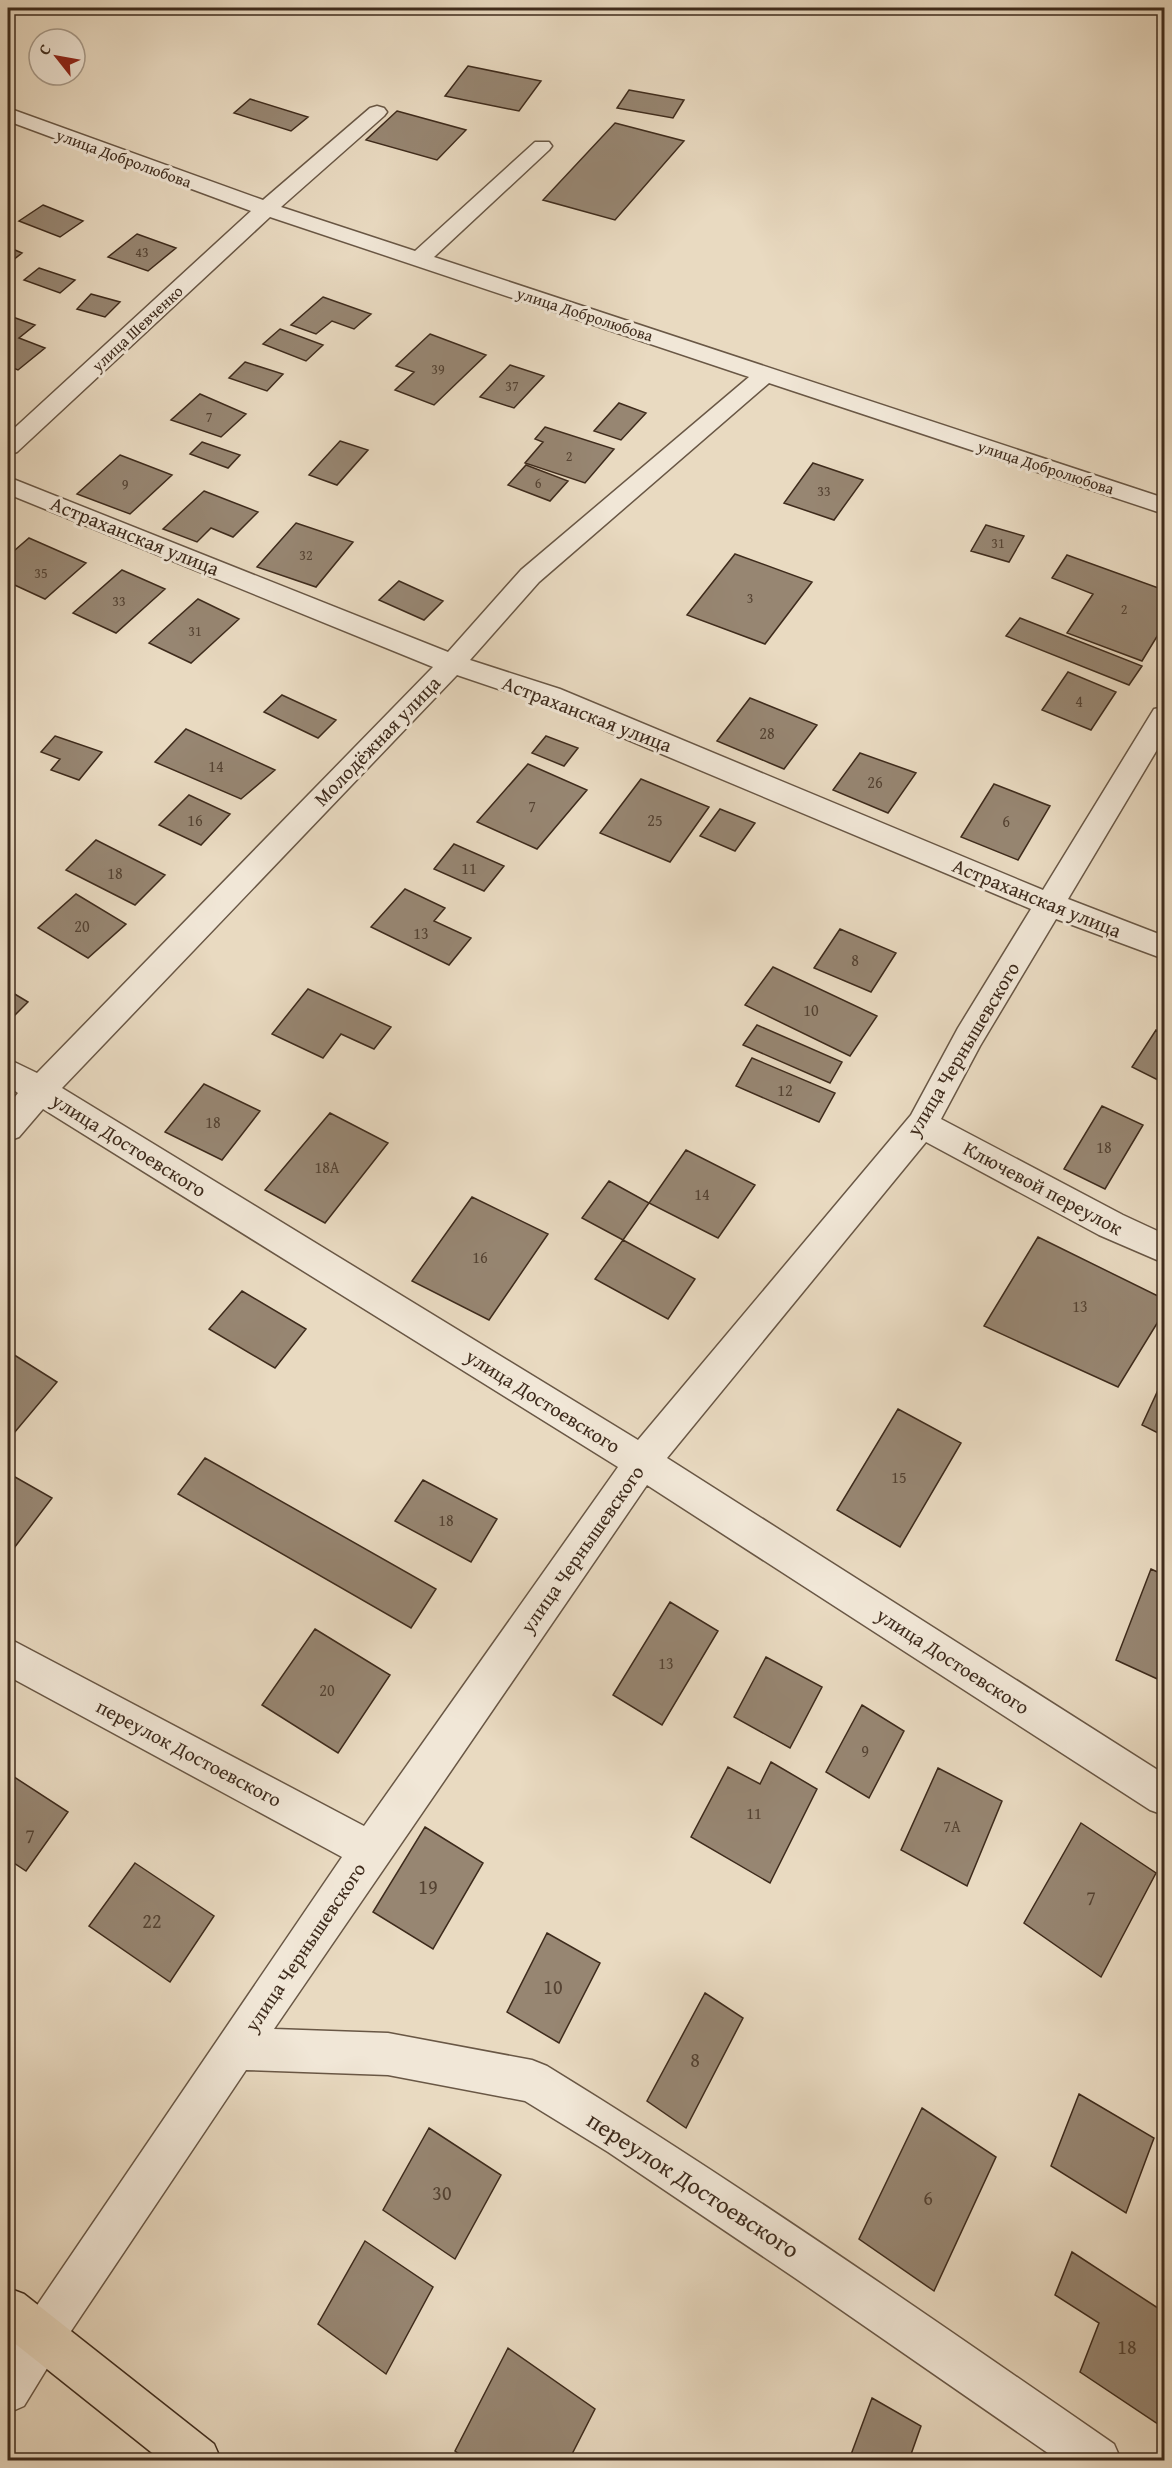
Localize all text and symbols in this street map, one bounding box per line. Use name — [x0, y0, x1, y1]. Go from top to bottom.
north arrow — [27, 27, 87, 87]
text: С — [32, 39, 57, 59]
street label: улица Добролюбова — [52, 122, 195, 194]
house number: 43 — [135, 242, 149, 262]
street label: улица Шевченко — [85, 279, 188, 377]
street label: улица Добролюбова — [513, 280, 657, 348]
house number: 39 — [431, 359, 445, 379]
house number: 37 — [505, 376, 519, 396]
house number: 7 — [206, 407, 213, 427]
street label: улица Добролюбова — [974, 433, 1118, 501]
house number: 2 — [566, 446, 572, 466]
house number: 6 — [535, 473, 542, 493]
house number: 9 — [122, 474, 129, 494]
house number: 33 — [817, 481, 831, 501]
street label: Астраханская улица — [46, 488, 224, 583]
house number: 31 — [991, 533, 1005, 553]
house number: 32 — [299, 545, 313, 565]
house number: 35 — [34, 563, 48, 583]
house number: 3 — [747, 588, 753, 608]
house number: 33 — [112, 591, 126, 611]
house number: 2 — [1121, 599, 1127, 619]
house number: 31 — [188, 621, 202, 641]
street label: Молодёжная улица — [307, 668, 447, 812]
street label: Астраханская улица — [498, 668, 677, 759]
house number: 4 — [1075, 689, 1083, 713]
house number: 28 — [759, 721, 775, 745]
house number: 14 — [208, 754, 224, 778]
house number: 26 — [867, 770, 883, 794]
house number: 7 — [528, 794, 536, 818]
house number: 16 — [187, 808, 203, 832]
house number: 25 — [647, 808, 663, 832]
house number: 6 — [1002, 809, 1010, 833]
street label: Астраханская улица — [948, 850, 1126, 945]
house number: 11 — [461, 856, 477, 880]
house number: 18 — [107, 861, 123, 885]
house number: 20 — [74, 914, 90, 938]
house number: 13 — [413, 921, 429, 945]
house number: 8 — [851, 948, 859, 972]
street label: улица Чернышевского — [898, 956, 1026, 1142]
house number: 10 — [803, 998, 819, 1022]
house number: 12 — [777, 1078, 793, 1102]
street label: улица Достоевского — [45, 1085, 212, 1204]
house number: 18 — [205, 1110, 221, 1134]
street label: Ключевой переулок — [958, 1133, 1129, 1242]
house number: 18 — [1096, 1135, 1112, 1159]
house number: 18А — [314, 1155, 340, 1179]
house number: 14 — [694, 1182, 710, 1206]
house number: 16 — [472, 1245, 488, 1269]
house number: 13 — [1072, 1294, 1088, 1318]
street label: улица Достоевского — [459, 1341, 626, 1460]
street label: улица Чернышевского — [512, 1459, 651, 1639]
house number: 15 — [891, 1465, 907, 1489]
house number: 18 — [438, 1508, 454, 1532]
street label: улица Достоевского — [870, 1600, 1036, 1721]
house number: 13 — [658, 1651, 674, 1675]
house number: 20 — [319, 1678, 335, 1702]
street label: переулок Достоевского — [91, 1691, 287, 1814]
house number: 9 — [861, 1739, 869, 1763]
house number: 11 — [746, 1801, 762, 1825]
house number: 7А — [943, 1814, 961, 1838]
house number: 7 — [25, 1821, 35, 1850]
street label: улица Чернышевского — [236, 1856, 372, 2038]
house number: 19 — [418, 1872, 438, 1901]
house number: 7 — [1086, 1883, 1096, 1912]
house number: 22 — [142, 1906, 162, 1935]
house number: 10 — [543, 1972, 563, 2001]
house number: 8 — [690, 2045, 700, 2074]
street label: переулок Достоевского — [580, 2103, 807, 2267]
house number: 30 — [432, 2178, 452, 2207]
house number: 6 — [923, 2183, 933, 2212]
house number: 18 — [1117, 2332, 1137, 2361]

